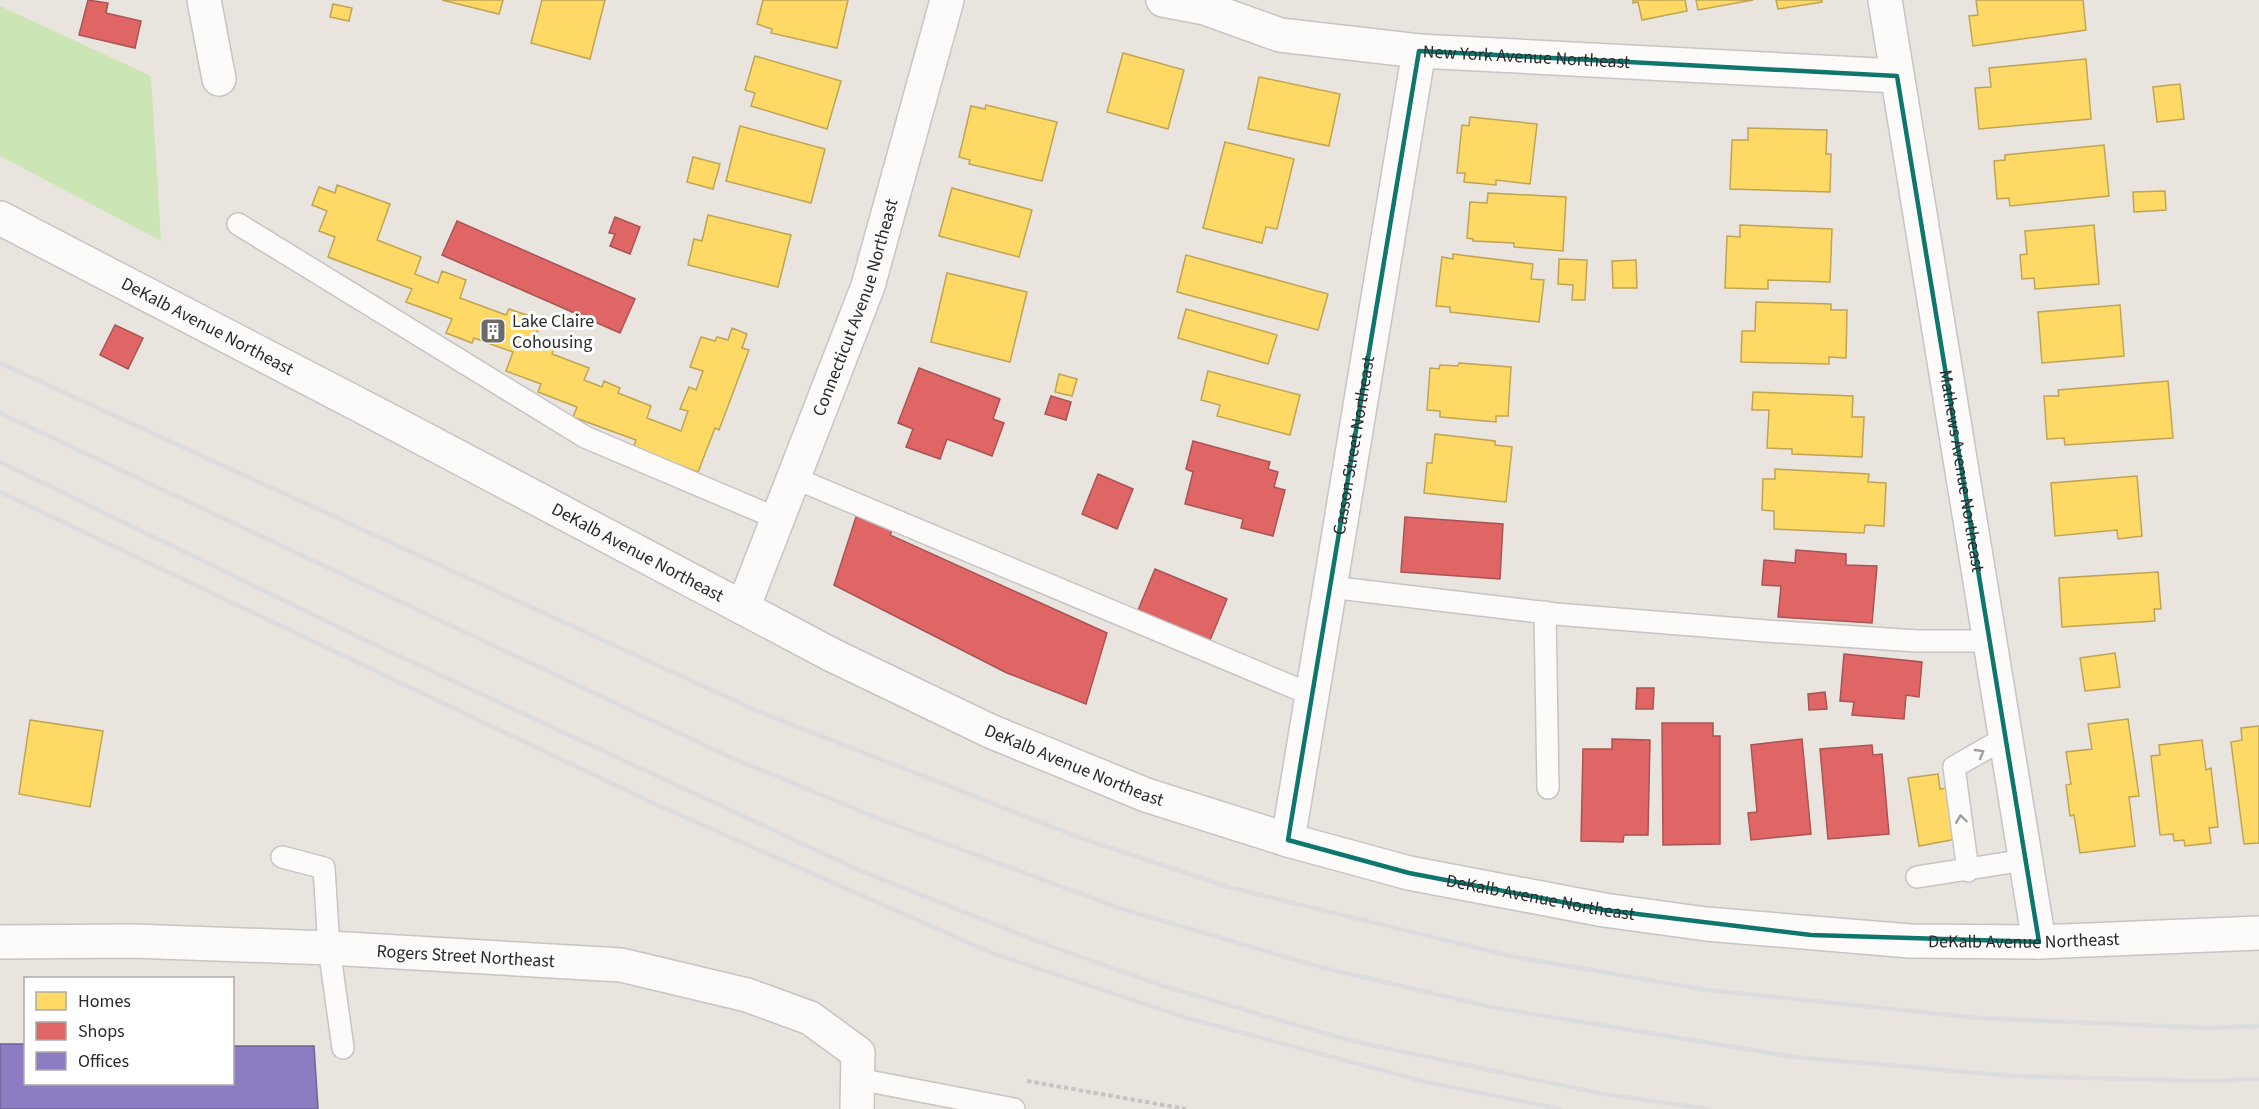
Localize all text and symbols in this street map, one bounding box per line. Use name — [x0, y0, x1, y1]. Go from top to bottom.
street label: New York Avenue Northeast — [1422, 39, 1631, 75]
street label: Connecticut Avenue Northeast — [806, 196, 904, 420]
street label: DeKalb Avenue Northeast — [117, 271, 298, 381]
place label: Lake Claire Cohousing — [512, 309, 594, 355]
building icon: Lake Claire Cohousing — [478, 316, 508, 346]
street label: Casson Street Northeast — [1326, 354, 1381, 537]
street label: Mathews Avenue Northeast — [1933, 368, 1991, 574]
street label: DeKalb Avenue Northeast — [547, 496, 728, 608]
street label: DeKalb Avenue Northeast — [981, 718, 1167, 812]
one-way arrow — [1974, 748, 1984, 760]
one-way arrow — [1955, 814, 1968, 824]
street label: DeKalb Avenue Northeast — [1444, 868, 1637, 927]
street label: DeKalb Avenue Northeast — [1928, 926, 2120, 955]
street label: Rogers Street Northeast — [376, 938, 555, 974]
legend — [24, 977, 234, 1085]
text: Homes — [78, 989, 131, 1014]
text: Shops — [78, 1019, 125, 1044]
text: Offices — [78, 1049, 129, 1074]

